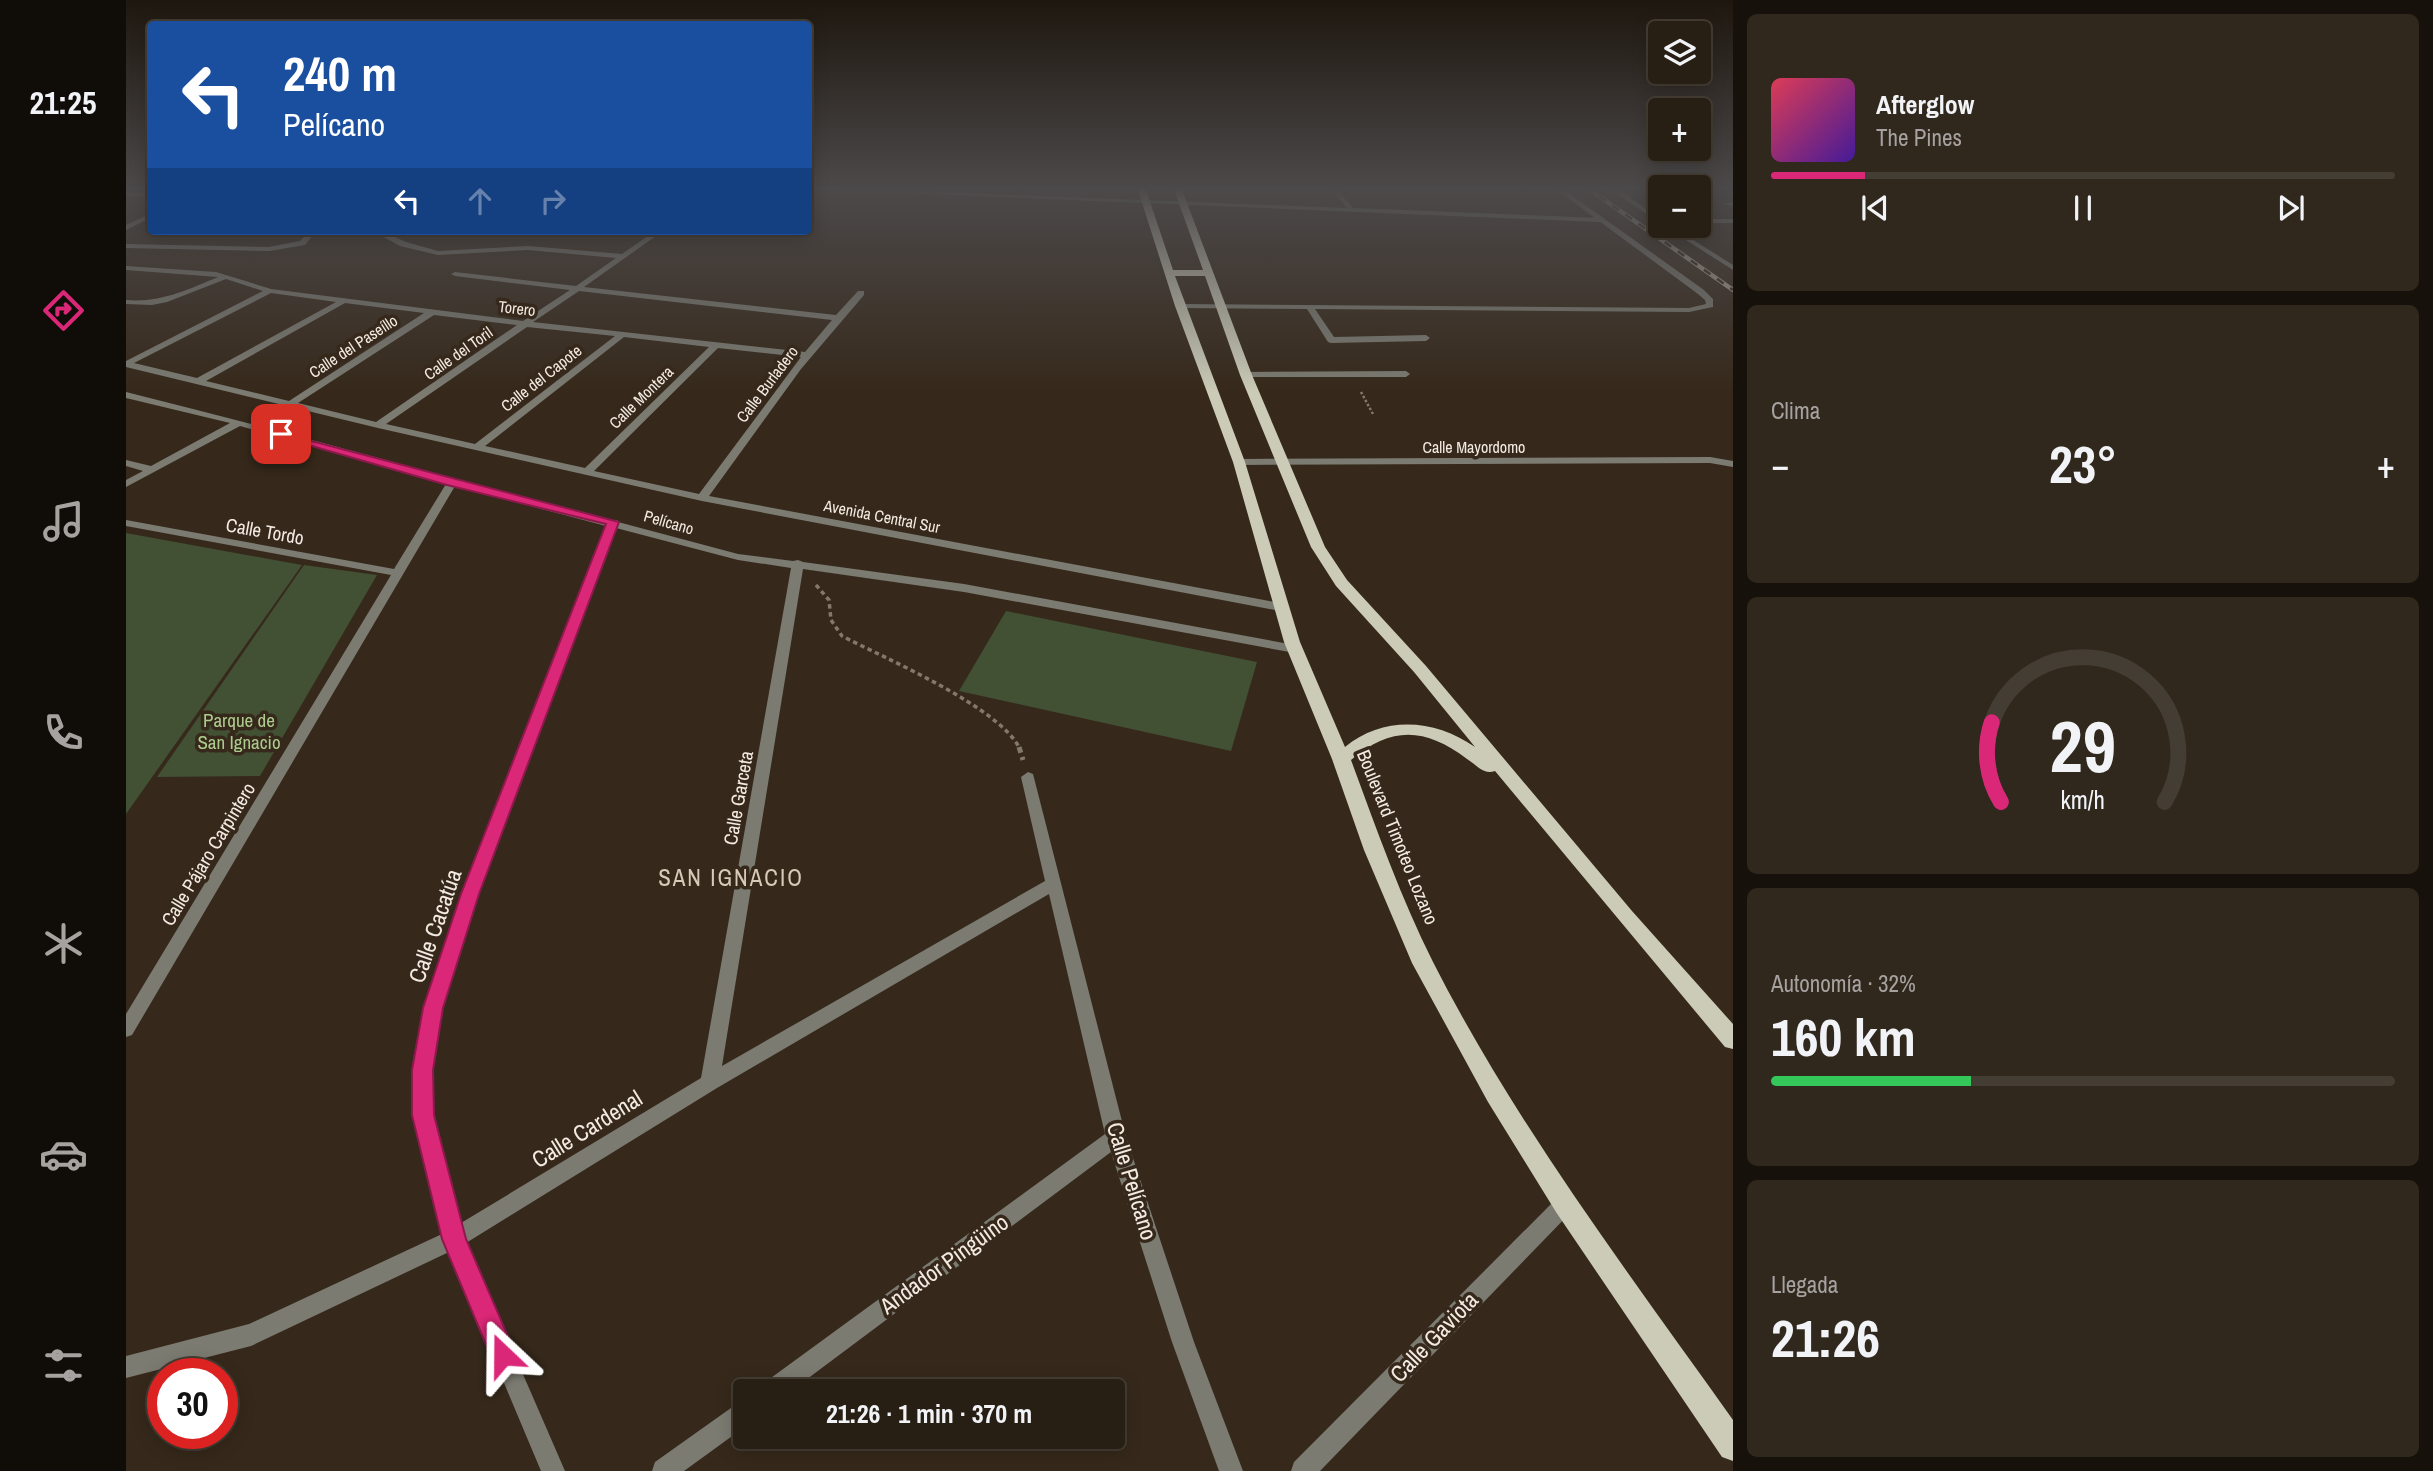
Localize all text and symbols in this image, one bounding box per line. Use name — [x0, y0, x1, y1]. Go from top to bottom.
map controls — [1648, 21, 1711, 238]
button: layers — [1648, 21, 1711, 84]
text: 240 m — [283, 40, 397, 106]
icon: left — [168, 49, 259, 140]
text: 21:25 — [29, 81, 97, 124]
text: Afterglow — [1876, 87, 1974, 122]
button: + — [1648, 98, 1711, 161]
text: Pelícano — [283, 103, 385, 146]
text: The Pines — [1876, 122, 1962, 153]
button: − — [1648, 175, 1711, 238]
icon: left — [388, 182, 426, 220]
icon: ahead — [461, 182, 499, 220]
icon: right — [534, 182, 572, 220]
icon: previous — [1856, 189, 1894, 227]
icon: pause — [2064, 189, 2102, 227]
icon: next — [2272, 189, 2310, 227]
icon: directions — [39, 286, 88, 335]
street label: Torero — [497, 295, 537, 321]
street label: Calle del Paseíllo — [304, 309, 402, 383]
street label: Calle del Toril — [419, 321, 497, 385]
street label: Calle del Capote — [496, 339, 586, 417]
street label: Calle Burladero — [731, 341, 803, 427]
street label: Calle Montera — [604, 360, 679, 433]
text: Clima — [1771, 395, 1820, 426]
pin — [251, 404, 311, 464]
icon: arrive — [262, 415, 300, 453]
text: 23° — [2049, 429, 2117, 499]
street label: Calle Mayordomo — [1423, 436, 1525, 458]
text: − — [1771, 439, 1789, 490]
text: + — [2377, 439, 2395, 490]
street label: Avenida Central Sur — [821, 494, 943, 538]
icon: music — [39, 497, 88, 546]
street label: Pelícano — [641, 504, 697, 540]
street label: Calle Tordo — [224, 511, 306, 551]
text: 29 — [2050, 697, 2116, 795]
park label: Parque de San Ignacio — [197, 707, 281, 755]
icon: phone — [39, 708, 88, 757]
street label: Boulevard Timoteo Lozano — [1351, 746, 1445, 928]
street label: Calle Garceta — [717, 749, 759, 847]
street label: Calle Pájaro Carpintero — [155, 778, 261, 930]
text: km/h — [2061, 782, 2105, 816]
district label: SAN IGNACIO — [658, 862, 804, 893]
street label: Calle Cacatúa — [401, 864, 469, 987]
icon: climate — [39, 919, 88, 968]
text: Autonomía · 32% — [1771, 968, 1916, 999]
text: 160 km — [1771, 1002, 1916, 1072]
street label: Calle Cardenal — [526, 1082, 648, 1175]
street label: Calle Pelícano — [1100, 1118, 1165, 1244]
icon: car — [39, 1130, 88, 1179]
street label: Andador Pingüino — [872, 1206, 1014, 1321]
text: Llegada — [1771, 1269, 1838, 1300]
street label: Calle Gaviota — [1383, 1284, 1485, 1389]
text: 21:26 — [1771, 1303, 1880, 1373]
position arrow — [466, 1318, 540, 1392]
icon: filters — [39, 1341, 88, 1390]
speed limit sign: 30 — [147, 1358, 238, 1449]
text: 21:26 · 1 min · 370 m — [826, 1396, 1032, 1431]

